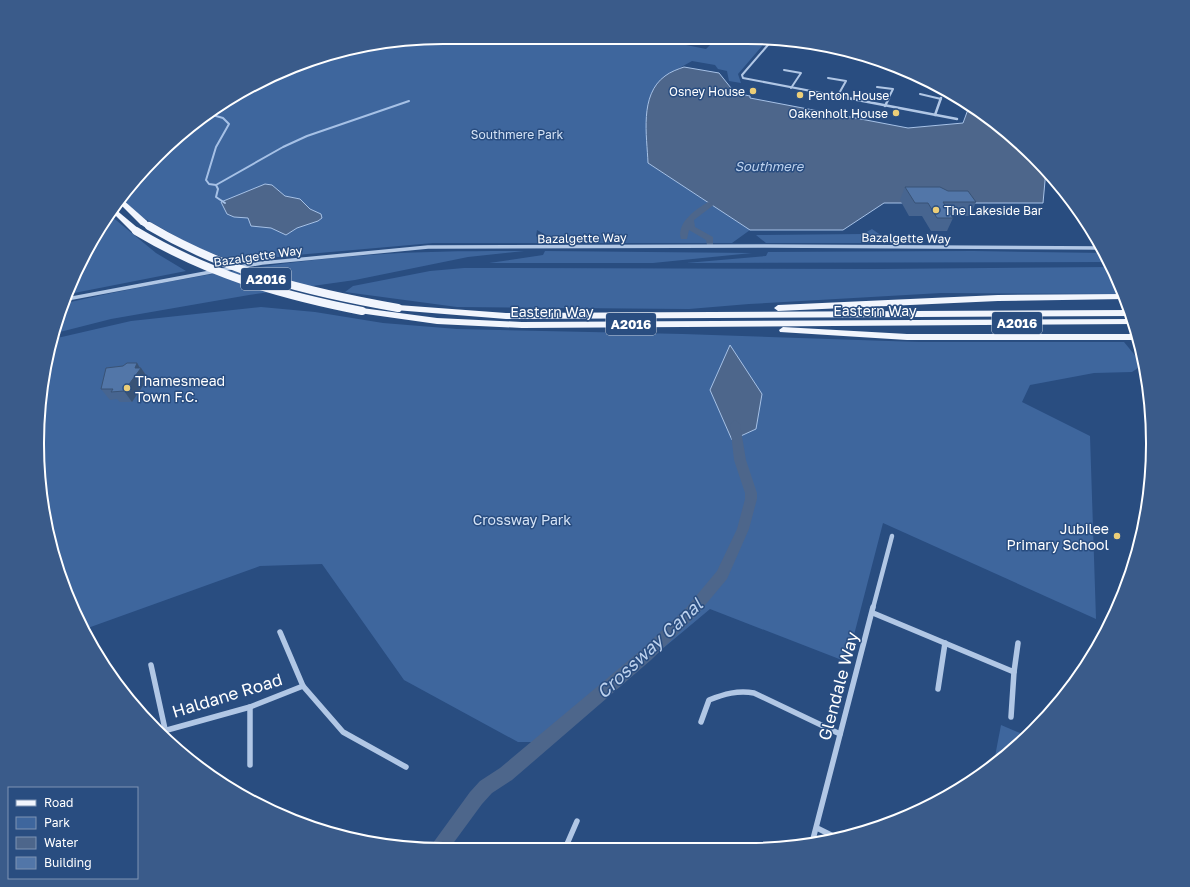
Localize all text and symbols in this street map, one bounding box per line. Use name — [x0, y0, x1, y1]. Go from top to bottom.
place label: Osney House — [669, 84, 745, 99]
marker: Osney House — [748, 86, 758, 96]
place label: Penton House — [808, 88, 889, 103]
marker: Penton House — [795, 90, 805, 100]
place label: Oakenholt House — [789, 106, 888, 121]
marker: Oakenholt House — [891, 108, 901, 118]
park label: Southmere Park — [471, 127, 563, 142]
water label: Southmere — [735, 158, 805, 174]
place label: The Lakeside Bar — [944, 203, 1043, 218]
marker: The Lakeside Bar — [931, 205, 941, 215]
street label: Bazalgette Way — [537, 230, 627, 246]
street label: Bazalgette Way — [861, 230, 951, 246]
street label: Bazalgette Way — [213, 242, 304, 270]
road number: A2016 — [241, 268, 291, 290]
street label: Eastern Way — [833, 302, 917, 319]
street label: Eastern Way — [510, 303, 594, 320]
road number: A2016 — [992, 312, 1042, 334]
road number: A2016 — [606, 313, 656, 335]
place label: Thamesmead Town F.C. — [135, 372, 225, 405]
marker: Thamesmead Town F.C. — [122, 383, 132, 393]
park label: Crossway Park — [473, 511, 571, 528]
place label: Jubilee Primary School — [1007, 520, 1109, 553]
marker: Jubilee Primary School — [1112, 531, 1122, 541]
water label: Crossway Canal — [591, 592, 707, 703]
street label: Glendale Way — [813, 629, 863, 743]
street label: Haldane Road — [169, 668, 285, 722]
legend — [8, 787, 138, 879]
text: Road — [44, 795, 73, 810]
text: Park — [44, 815, 70, 830]
text: Water — [44, 835, 78, 850]
text: Building — [44, 855, 92, 870]

